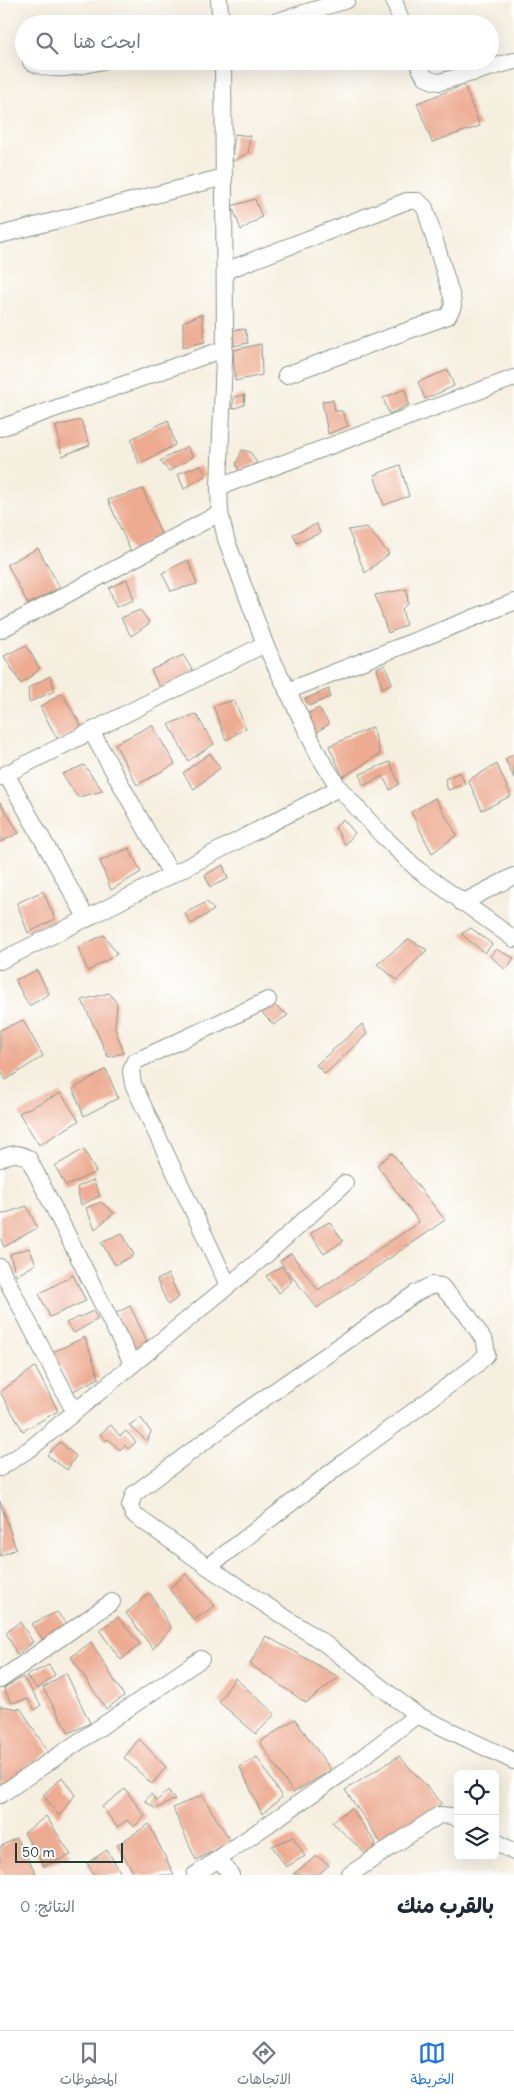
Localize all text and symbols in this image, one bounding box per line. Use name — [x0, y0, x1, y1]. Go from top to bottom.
search box — [15, 15, 499, 70]
icon: search — [33, 29, 61, 57]
text: ابحث هنا — [73, 29, 141, 53]
map controls — [454, 1770, 499, 1860]
button: locate — [454, 1770, 499, 1815]
button: layers — [454, 1815, 499, 1860]
scale bar — [15, 1840, 122, 1863]
text: 50 m — [22, 1843, 55, 1861]
text: بالقرب منك — [397, 1892, 494, 1919]
text: النتائج: 0 — [20, 1896, 75, 1916]
tab: المحفوظات — [60, 2039, 117, 2092]
tab: الاتجاهات — [237, 2039, 291, 2092]
tab: الخريطة — [411, 2039, 454, 2092]

